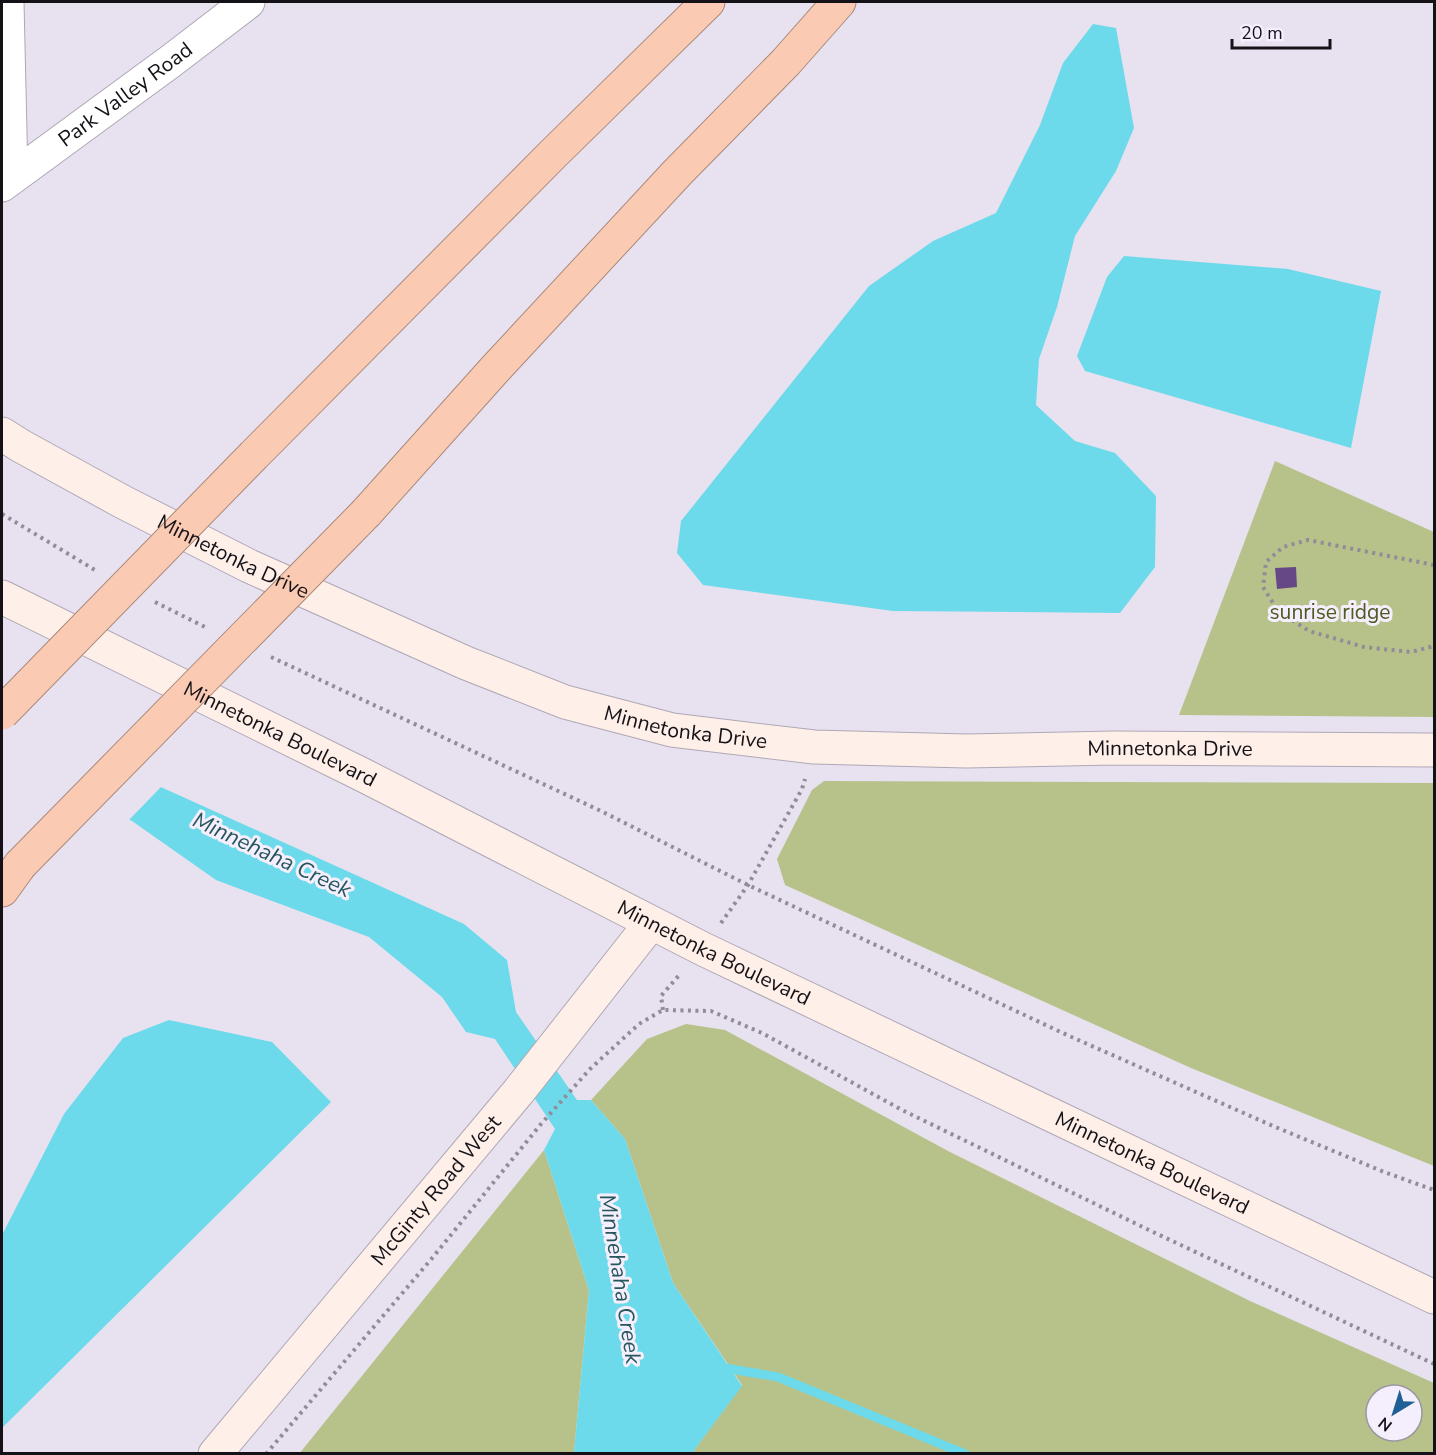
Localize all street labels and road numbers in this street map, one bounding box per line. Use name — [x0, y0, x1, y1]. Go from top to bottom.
street label: Park Valley Road — [52, 36, 198, 153]
street label: Minnetonka Drive — [153, 508, 314, 605]
street label: Minnetonka Boulevard — [179, 675, 381, 794]
street label: Minnetonka Drive — [601, 699, 769, 755]
street label: Minnetonka Drive — [1087, 734, 1253, 763]
street label: Minnetonka Boulevard — [613, 894, 815, 1012]
street label: Minnetonka Boulevard — [1051, 1105, 1254, 1221]
street label: McGinty Road West — [365, 1109, 507, 1271]

